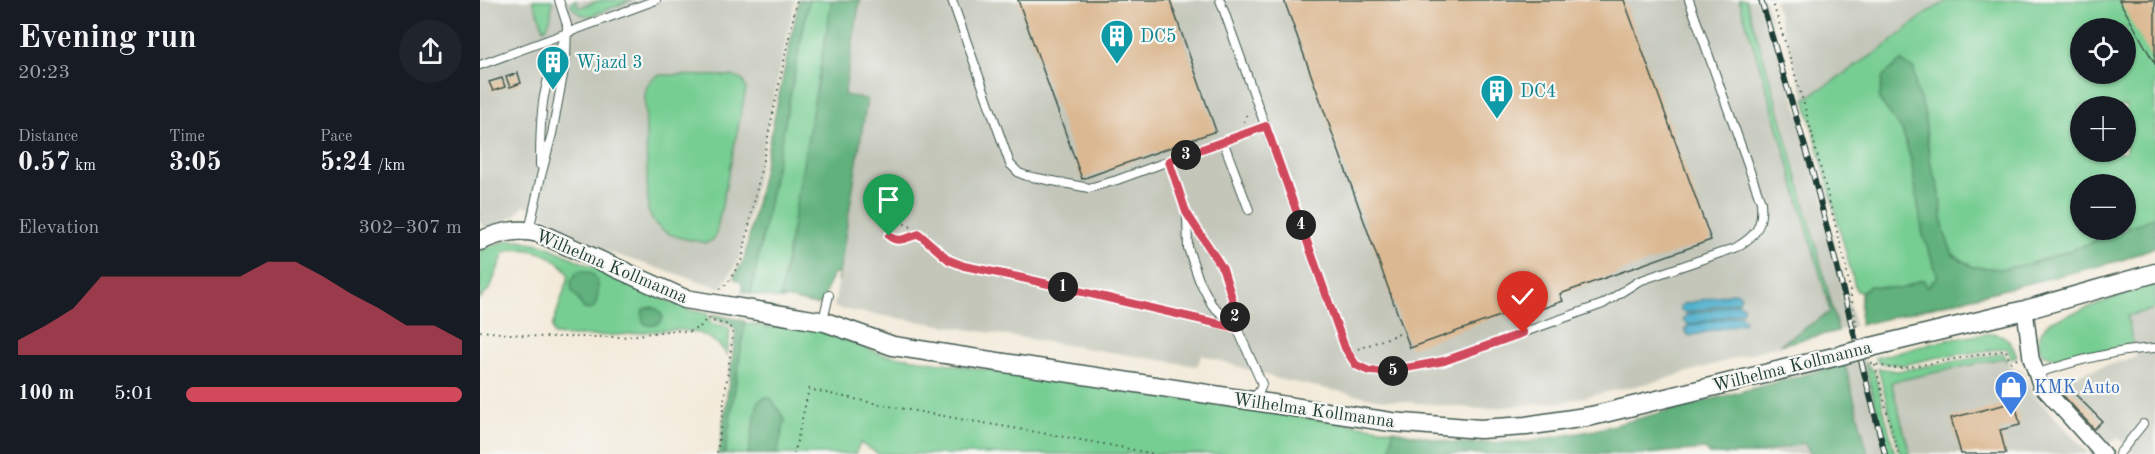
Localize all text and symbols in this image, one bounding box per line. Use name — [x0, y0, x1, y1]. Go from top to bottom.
building icon: DC5 — [1099, 18, 1135, 65]
map controls — [2070, 18, 2136, 240]
button: locate — [2070, 18, 2136, 84]
button: share — [399, 20, 462, 83]
text: Evening run — [18, 22, 197, 55]
place label: DC5 — [1140, 28, 1177, 46]
building icon: Wjazd 3 — [535, 44, 571, 91]
place label: Wjazd 3 — [576, 54, 643, 72]
text: 20:23 — [18, 63, 70, 83]
building icon: DC4 — [1479, 73, 1515, 120]
place label: DC4 — [1520, 83, 1557, 101]
button: + — [2070, 96, 2136, 162]
text: Distance — [18, 129, 78, 145]
text: Time — [169, 129, 205, 145]
text: Pace — [320, 129, 352, 145]
pin: 3 — [1171, 140, 1201, 170]
text: 3 — [1181, 147, 1191, 163]
text: 0.57 — [18, 150, 71, 176]
text: 3:05 — [169, 150, 222, 176]
text: 5:24 — [320, 150, 373, 176]
text: km — [71, 158, 96, 174]
text: /km — [373, 158, 405, 174]
pin — [863, 174, 914, 236]
button: − — [2070, 174, 2136, 240]
icon: arrive — [872, 183, 905, 216]
pin: 4 — [1286, 210, 1316, 240]
text: 4 — [1296, 217, 1306, 233]
text: Elevation — [18, 218, 99, 238]
text: 302–307 m — [359, 218, 462, 238]
street label: Wilhelma Kollmanna — [533, 227, 690, 307]
pin — [1497, 271, 1548, 333]
pin: 1 — [1048, 272, 1078, 302]
text: 1 — [1058, 279, 1068, 295]
icon: check — [1506, 280, 1539, 313]
pin: 2 — [1220, 302, 1250, 332]
text: 2 — [1230, 309, 1240, 325]
street label: Wilhelma Kollmanna — [1711, 338, 1874, 395]
pin: 5 — [1378, 356, 1408, 386]
text: 5 — [1388, 363, 1398, 379]
shop icon: KMK Auto — [1993, 369, 2029, 416]
place label: KMK Auto — [2034, 379, 2120, 397]
text: 100 m — [18, 384, 74, 404]
text: 5:01 — [114, 384, 154, 404]
street label: Wilhelma Kollmanna — [1232, 391, 1396, 431]

